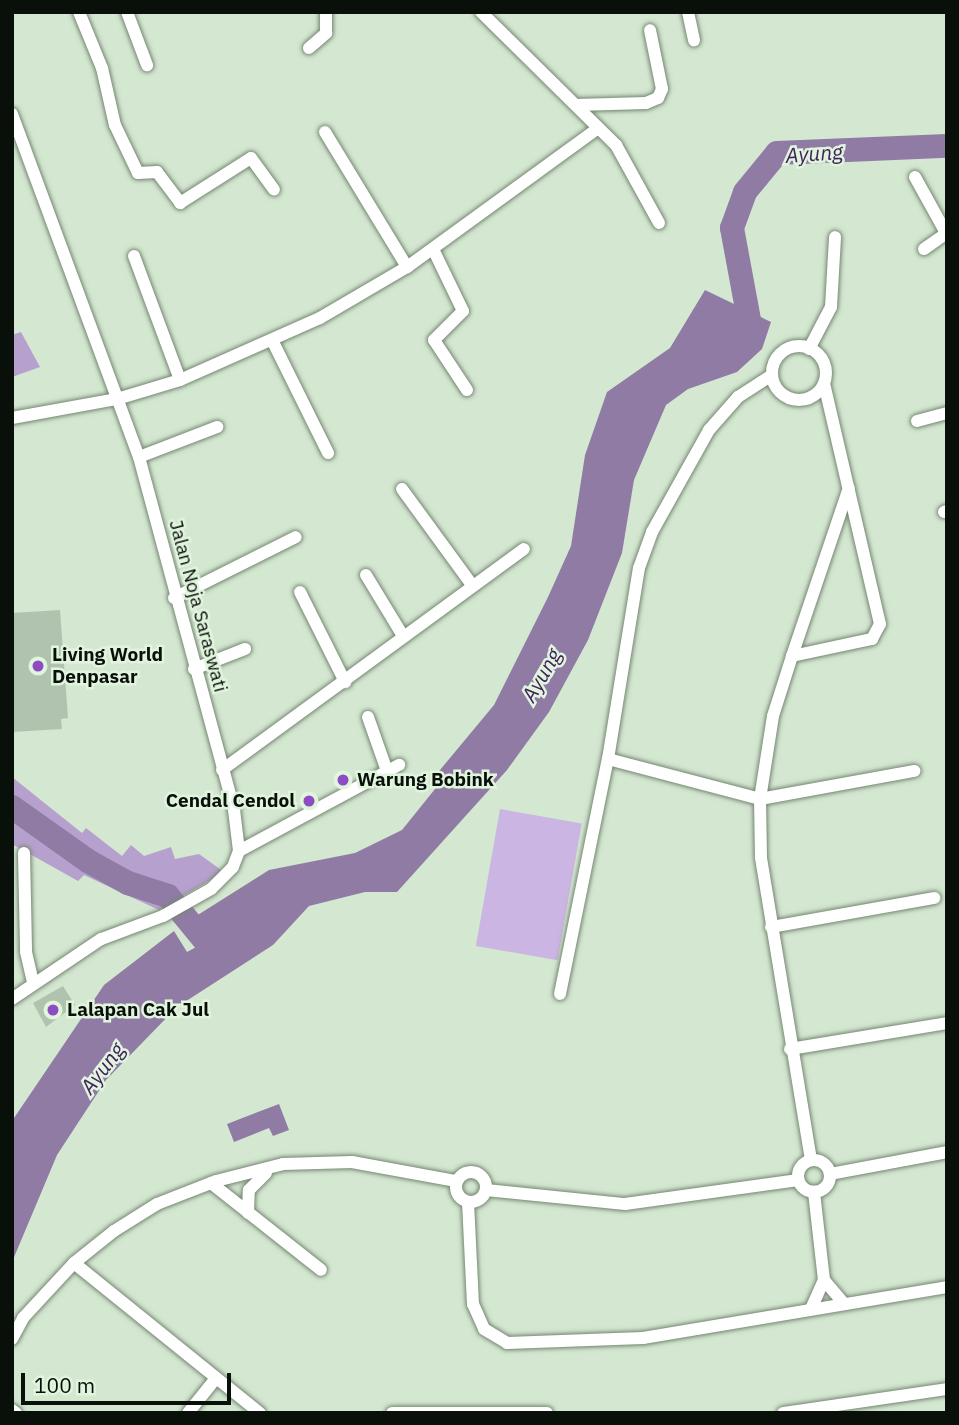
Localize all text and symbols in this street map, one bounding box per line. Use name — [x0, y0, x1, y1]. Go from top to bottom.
water label: Ayung — [785, 138, 843, 168]
street label: Jalan Noja Saraswati — [164, 517, 232, 695]
place label: Living World Denpasar — [52, 644, 163, 688]
water label: Ayung — [516, 644, 566, 706]
marker: Living World Denpasar — [30, 658, 46, 674]
place label: Warung Bobink — [357, 769, 494, 791]
marker: Warung Bobink — [335, 772, 351, 788]
place label: Cendal Cendol — [166, 790, 295, 812]
marker: Cendal Cendol — [301, 793, 317, 809]
place label: Lalapan Cak Jul — [67, 999, 209, 1021]
marker: Lalapan Cak Jul — [45, 1002, 61, 1018]
water label: Ayung — [75, 1038, 129, 1098]
scale bar — [24, 1358, 234, 1402]
text: 100 m — [34, 1371, 95, 1399]

